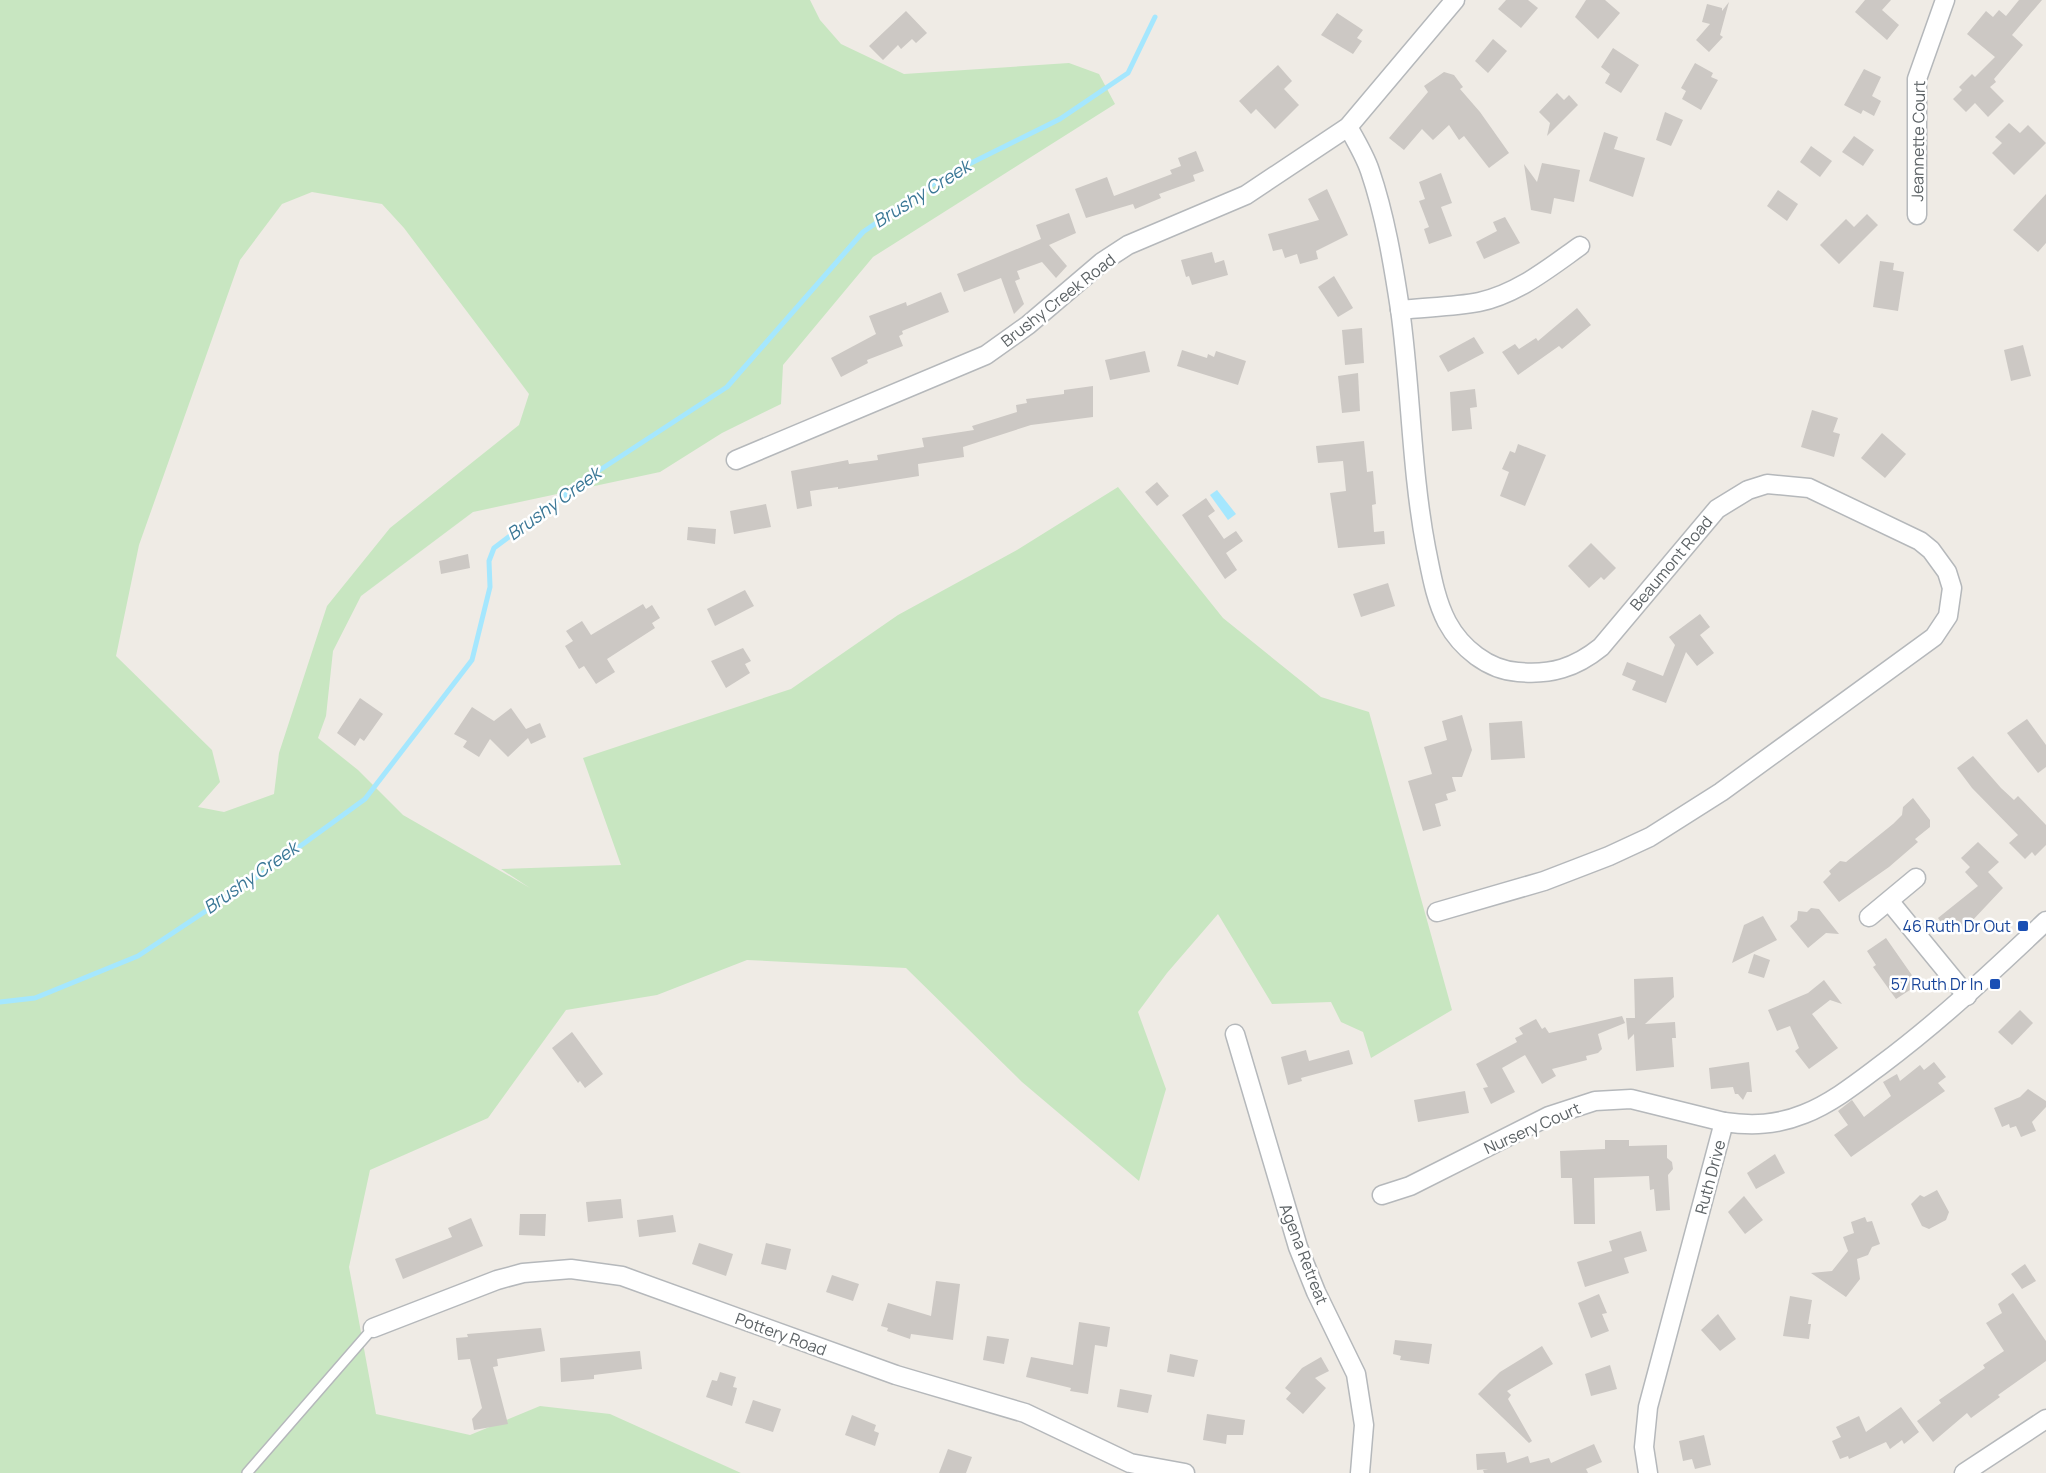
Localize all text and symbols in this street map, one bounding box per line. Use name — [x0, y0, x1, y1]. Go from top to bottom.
street label: Jeannette Court — [1906, 80, 1930, 202]
water label: Brushy Creek — [868, 152, 977, 233]
street label: Brushy Creek Road — [996, 248, 1120, 352]
water label: Brushy Creek — [502, 459, 608, 545]
street label: Beaumont Road — [1625, 511, 1717, 615]
water label: Brushy Creek — [198, 834, 305, 919]
place label: 46 Ruth Dr Out — [1903, 915, 2011, 937]
marker: 46 Ruth Dr Out — [2016, 919, 2030, 933]
place label: 57 Ruth Dr In — [1891, 973, 1983, 995]
marker: 57 Ruth Dr In — [1988, 977, 2002, 991]
street label: Nursery Court — [1480, 1097, 1584, 1159]
street label: Ruth Drive — [1690, 1137, 1730, 1217]
street label: Agena Retreat — [1275, 1200, 1333, 1308]
street label: Pottery Road — [732, 1307, 830, 1361]

